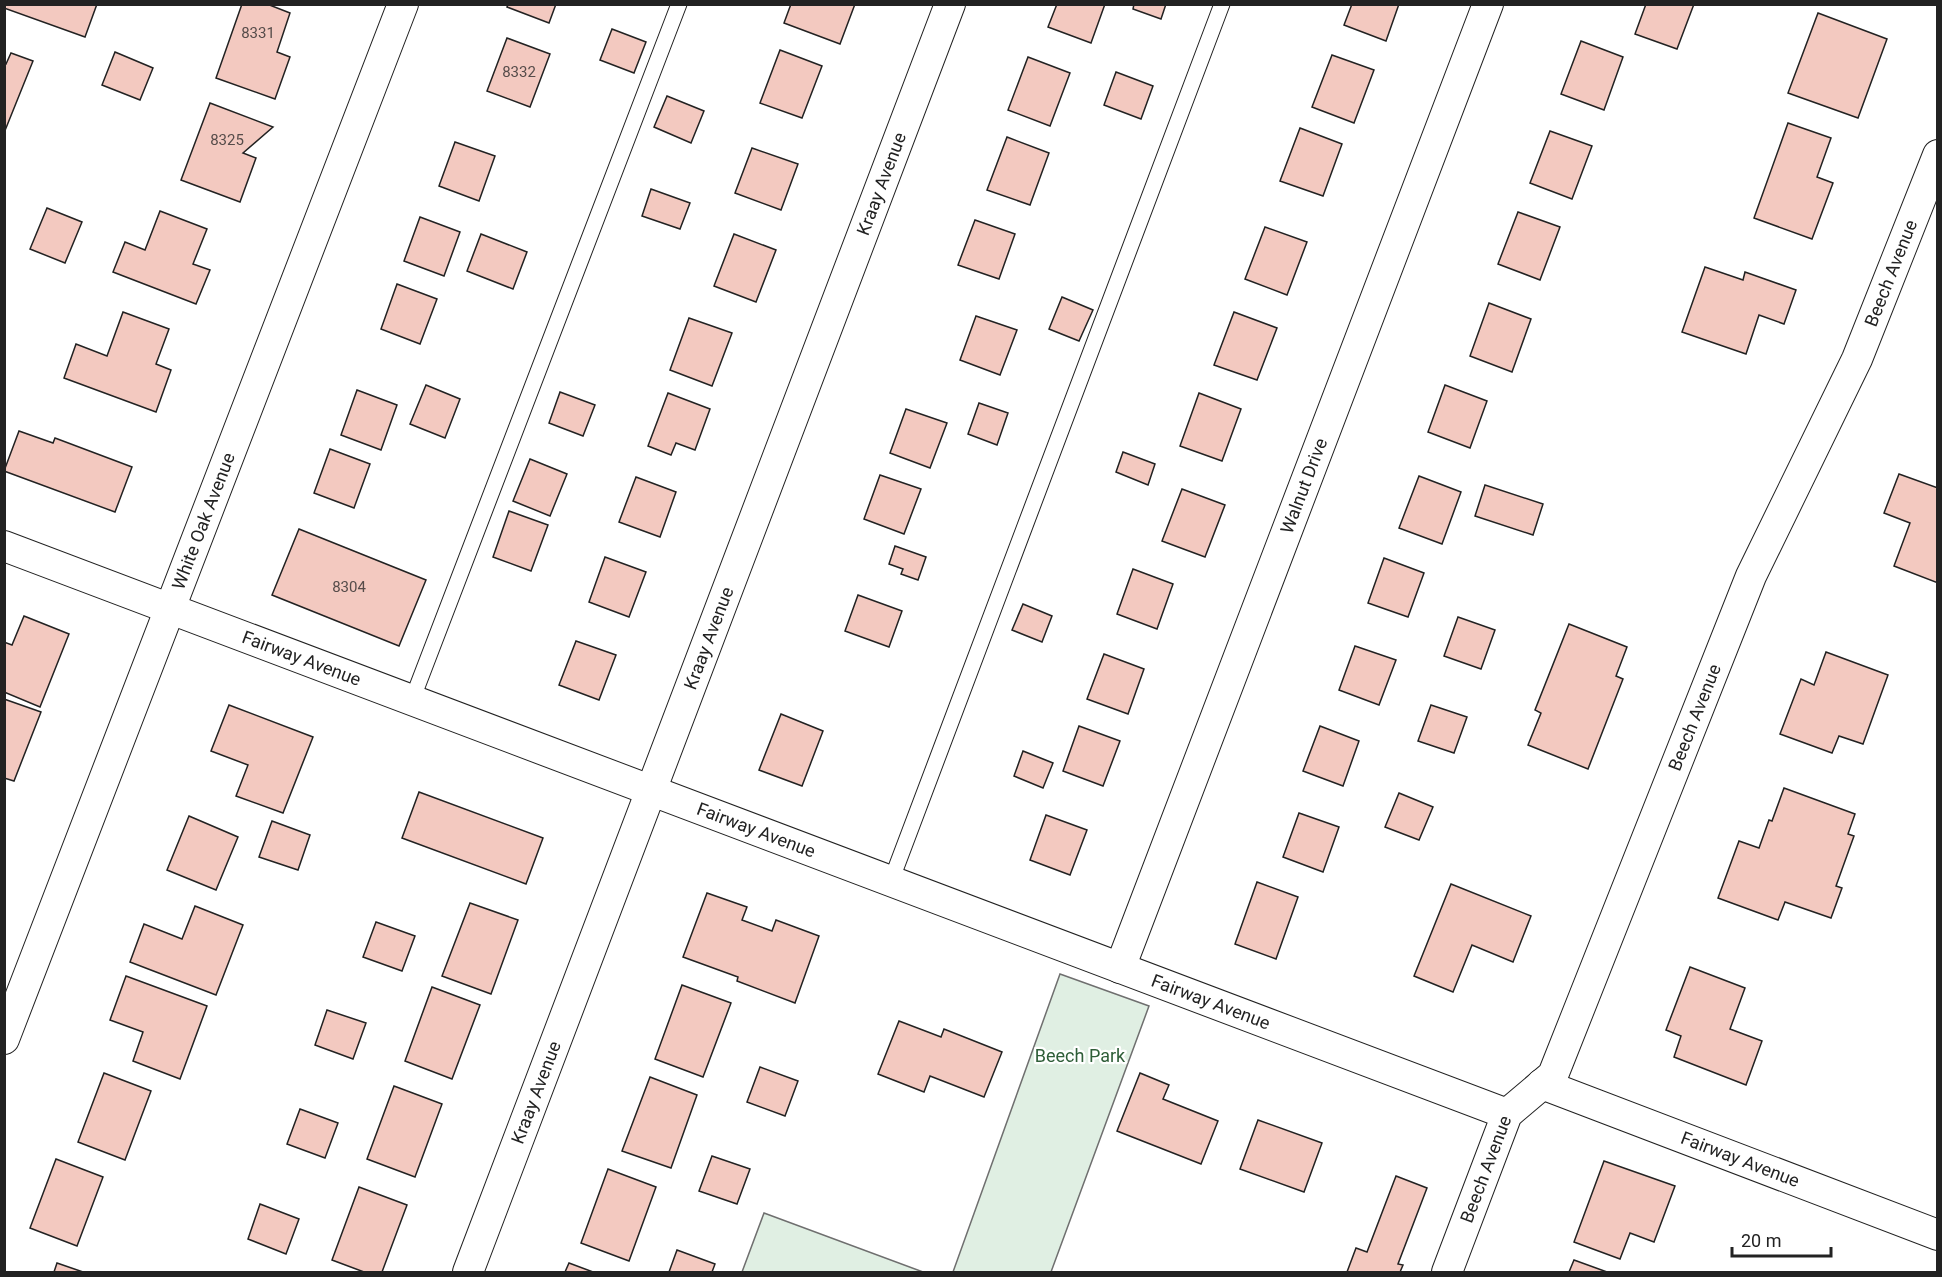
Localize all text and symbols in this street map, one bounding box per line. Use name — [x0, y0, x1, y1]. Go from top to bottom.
house number: 8331 — [241, 24, 275, 42]
house number: 8332 — [502, 63, 536, 81]
street label: Kraay Avenue — [852, 129, 910, 238]
house number: 8325 — [210, 131, 244, 149]
street label: Beech Avenue — [1860, 217, 1921, 329]
street label: Walnut Drive — [1276, 435, 1331, 536]
street label: White Oak Avenue — [167, 450, 239, 592]
house number: 8304 — [332, 578, 366, 596]
street label: Kraay Avenue — [679, 584, 738, 692]
street label: Fairway Avenue — [239, 626, 364, 690]
street label: Beech Avenue — [1664, 661, 1725, 774]
street label: Fairway Avenue — [694, 798, 819, 862]
street label: Fairway Avenue — [1149, 970, 1273, 1034]
street label: Kraay Avenue — [507, 1038, 565, 1147]
park label: Beech Park — [1035, 1045, 1126, 1066]
street label: Beech Avenue — [1456, 1112, 1515, 1226]
street label: Fairway Avenue — [1678, 1127, 1803, 1191]
scale bar — [1732, 1220, 1831, 1258]
text: 20 m — [1741, 1230, 1781, 1251]

